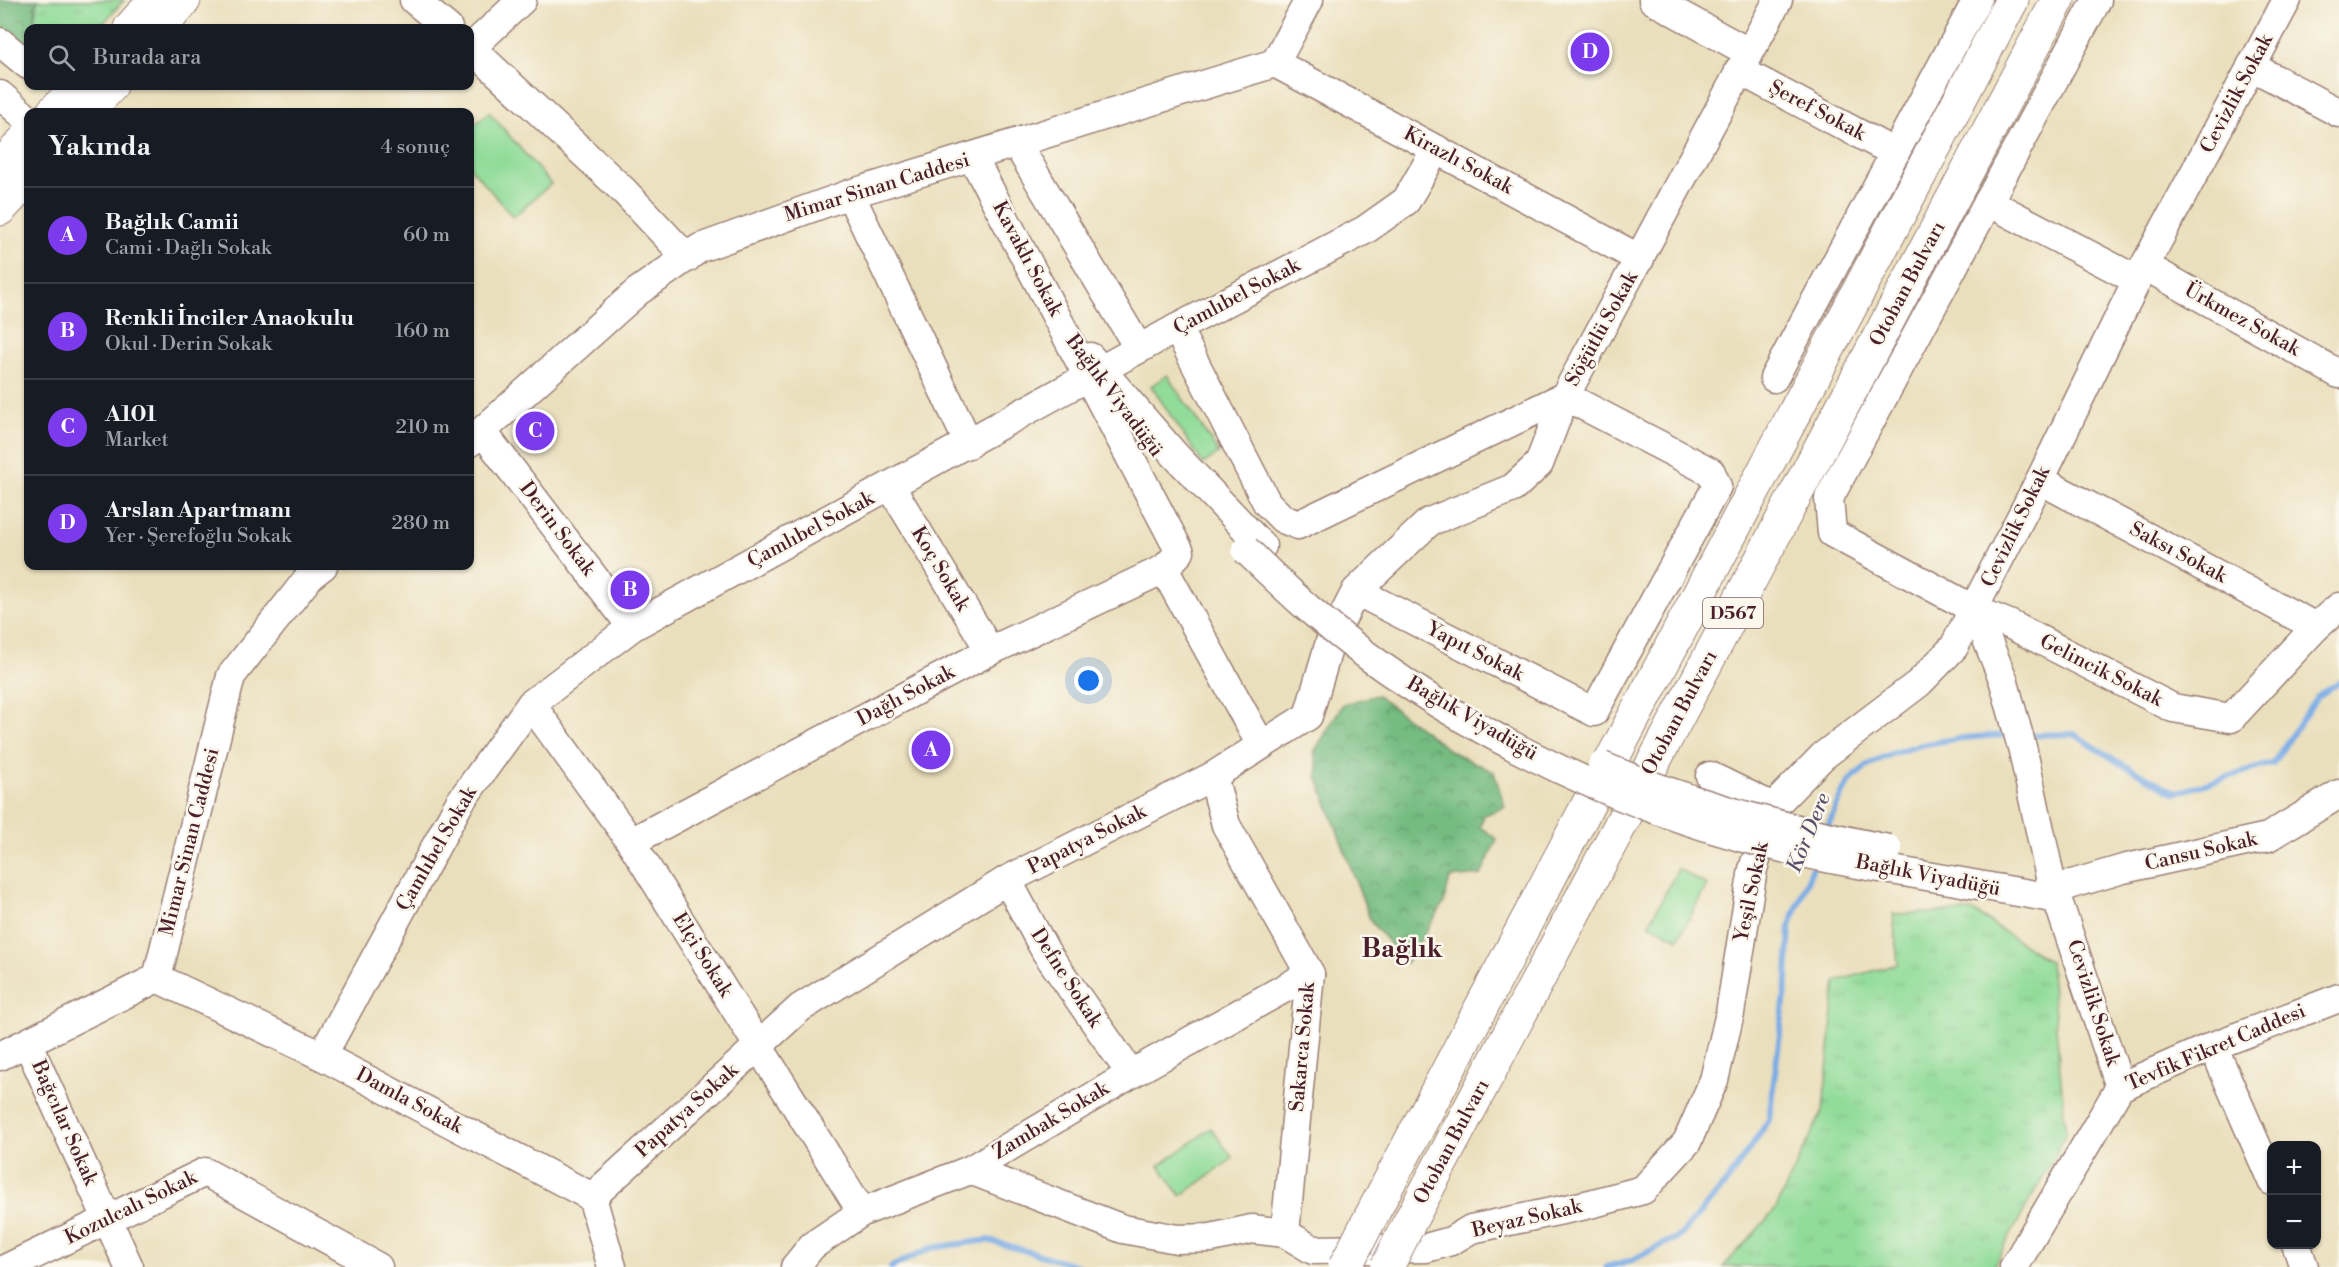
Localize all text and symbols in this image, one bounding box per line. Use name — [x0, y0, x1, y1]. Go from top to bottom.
search box — [24, 24, 474, 90]
pin: D — [1570, 29, 1610, 74]
street label: Cevizlik Sokak — [2195, 29, 2280, 158]
icon: search — [45, 41, 78, 74]
text: Burada ara — [93, 44, 201, 71]
street label: Şeref Sokak — [1764, 75, 1871, 148]
street label: Kirazlı Sokak — [1399, 122, 1518, 201]
text: Yakında — [48, 131, 151, 163]
text: 4 sonuç — [381, 135, 450, 160]
street label: Mimar Sinan Caddesi — [781, 148, 973, 228]
street label: Kavaklı Sokak — [986, 197, 1069, 322]
text: Bağlık Camii — [105, 209, 239, 236]
street label: Otoban Bulvarı — [1865, 217, 1952, 351]
text: A — [60, 223, 75, 248]
text: 60 m — [403, 223, 450, 248]
text: Cami · Dağlı Sokak — [105, 236, 272, 261]
street label: Çamlıbel Sokak — [1169, 252, 1306, 341]
street label: Söğütlü Sokak — [1560, 266, 1645, 391]
street label: Ürkmez Sokak — [2180, 277, 2306, 363]
text: Renkli İnciler Anaokulu — [105, 305, 354, 332]
text: B — [60, 319, 75, 344]
text: 160 m — [395, 319, 450, 344]
street label: Bağlık Viyadüğü — [1059, 329, 1169, 463]
text: Okul · Derin Sokak — [105, 332, 272, 357]
text: A101 — [105, 401, 156, 428]
pin: C — [516, 408, 554, 454]
text: C — [60, 415, 75, 440]
text: 210 m — [395, 415, 450, 440]
text: Market — [105, 428, 169, 453]
street label: Cevizlik Sokak — [1976, 461, 2057, 592]
street label: Derin Sokak — [514, 477, 601, 582]
street label: Çamlıbel Sokak — [743, 485, 880, 574]
text: Arslan Apartmanı — [105, 497, 291, 524]
text: D — [60, 511, 75, 536]
text: 280 m — [391, 511, 450, 536]
street label: Saksı Sokak — [2125, 517, 2232, 590]
street label: Koç Sokak — [905, 522, 976, 617]
text: Yer · Şerefoğlu Sokak — [105, 524, 291, 549]
pin: B — [610, 568, 650, 612]
road number: D567 — [1703, 598, 1763, 628]
street label: Yapıt Sokak — [1421, 616, 1529, 688]
street label: Gelincik Sokak — [2035, 629, 2168, 713]
street label: Otoban Bulvarı — [1637, 646, 1724, 780]
street label: Dağlı Sokak — [853, 659, 960, 732]
your location — [1074, 666, 1103, 695]
street label: Bağlık Viyadüğü — [1401, 671, 1542, 767]
pin: A — [912, 728, 950, 772]
street label: Mimar Sinan Caddesi — [155, 745, 226, 939]
street label: Çamlıbel Sokak — [391, 781, 484, 916]
water label: Kör Dere — [1781, 789, 1837, 877]
street label: Papatya Sokak — [1024, 799, 1152, 881]
street label: Cansu Sokak — [2142, 827, 2261, 877]
street label: Yeşil Sokak — [1729, 838, 1775, 945]
street label: Bağlık Viyadüğü — [1853, 850, 2003, 902]
street label: Elçi Sokak — [666, 908, 739, 1003]
street label: Defne Sokak — [1025, 924, 1108, 1034]
district label: Bağlık — [1361, 933, 1444, 965]
street label: Cevizlik Sokak — [2061, 937, 2126, 1071]
street label: Sakarca Sokak — [1285, 980, 1321, 1113]
street label: Tevfik Fikret Caddesi — [2122, 999, 2310, 1097]
street label: Bağcılar Sokak — [25, 1056, 103, 1191]
street label: Papatya Sokak — [630, 1057, 745, 1164]
street label: Damla Sokak — [351, 1062, 468, 1140]
street label: Otoban Bulvarı — [1409, 1075, 1496, 1209]
street label: Zambak Sokak — [988, 1076, 1115, 1165]
map controls — [2267, 1141, 2321, 1249]
button: + — [2267, 1141, 2321, 1195]
street label: Kozulcalı Sokak — [61, 1165, 202, 1251]
street label: Beyaz Sokak — [1469, 1194, 1586, 1244]
button: − — [2267, 1195, 2321, 1249]

